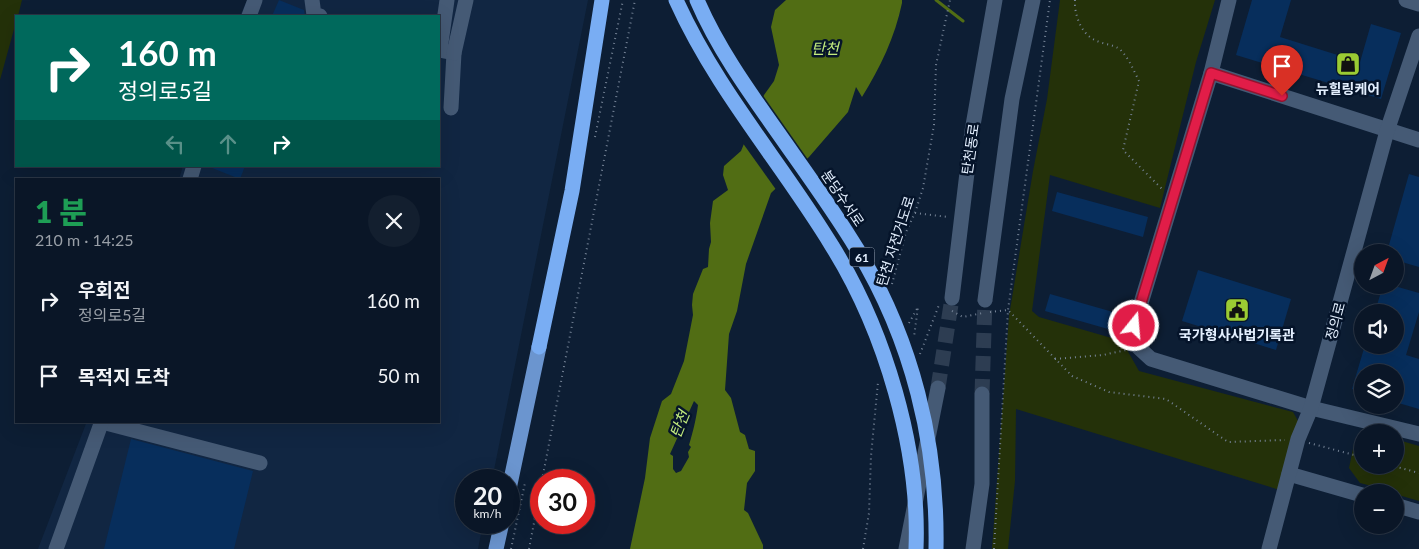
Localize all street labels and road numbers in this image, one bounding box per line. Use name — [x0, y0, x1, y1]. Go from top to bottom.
street label: 탄천동로 — [958, 122, 982, 176]
street label: 분당수서로 — [818, 167, 868, 230]
street label: 탄천 자전거도로 — [872, 194, 918, 288]
road number: 61 — [850, 248, 874, 266]
street label: 정의로 — [1322, 300, 1348, 342]

